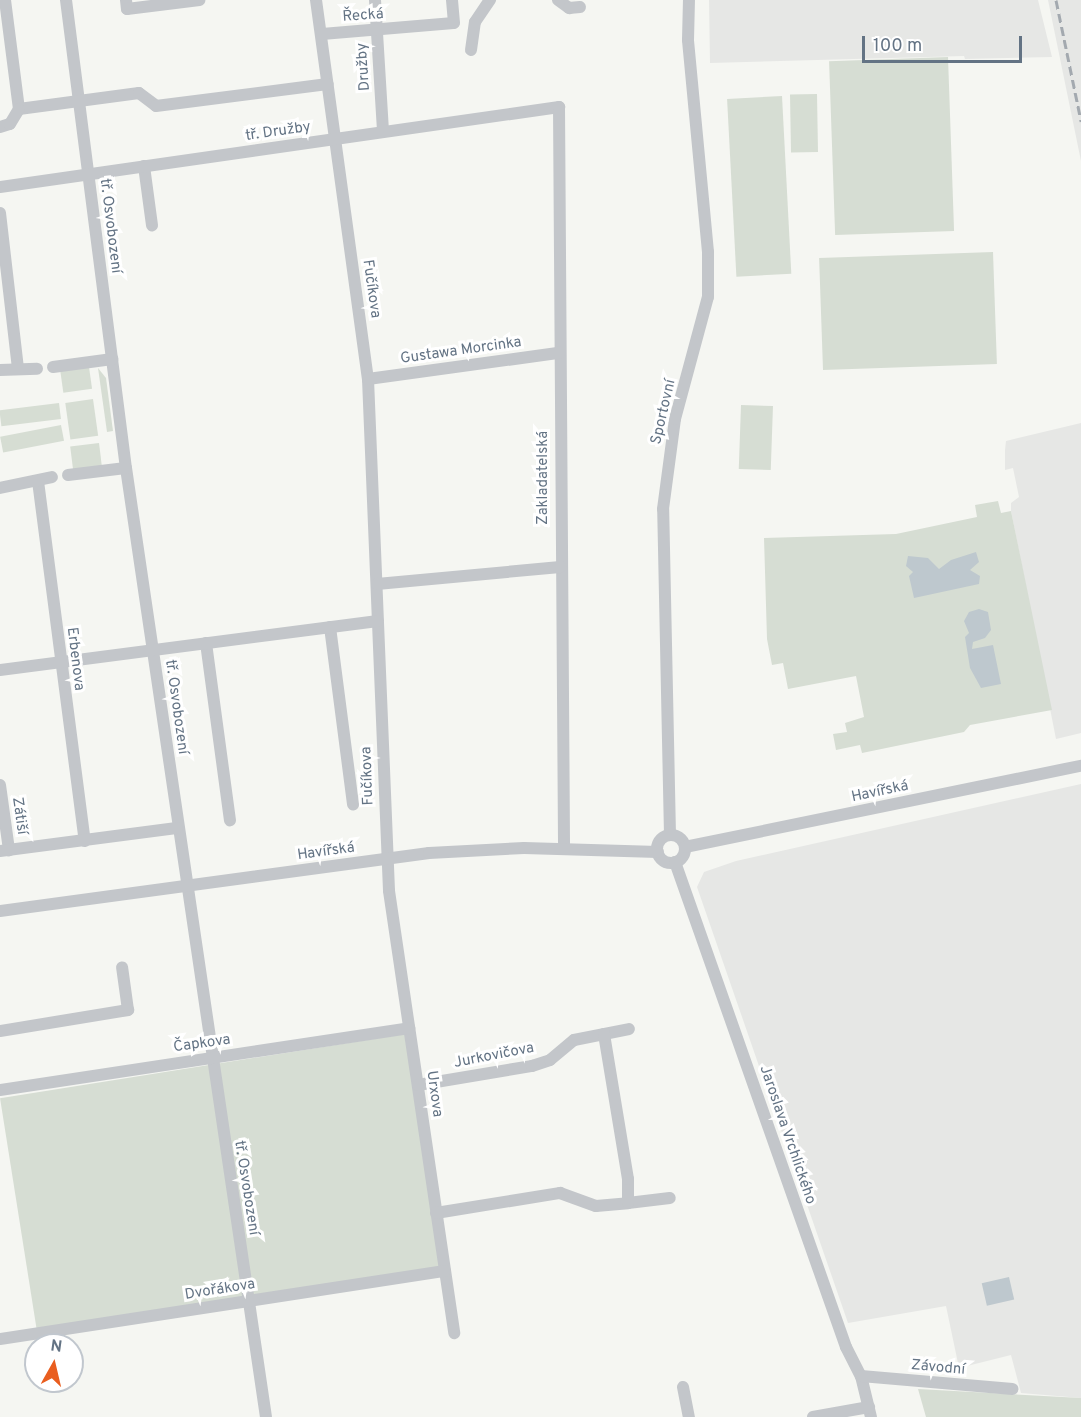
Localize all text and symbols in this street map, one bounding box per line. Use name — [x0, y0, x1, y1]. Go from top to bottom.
street label: Řecká — [342, 6, 384, 26]
scale bar — [865, 24, 1026, 62]
text: 100 m — [873, 35, 922, 58]
street label: Družby — [353, 42, 375, 92]
street label: tř. Družby — [244, 119, 312, 145]
street label: tř. Osvobození — [95, 177, 125, 275]
street label: Fučíkova — [358, 259, 384, 319]
street label: Gustawa Morcinka — [399, 334, 523, 368]
street label: Sportovní — [648, 378, 680, 446]
street label: Zakladatelská — [535, 431, 553, 525]
street label: Erbenova — [62, 626, 88, 692]
street label: tř. Osvobození — [160, 658, 192, 756]
street label: Fučíkova — [358, 746, 378, 806]
street label: Havířská — [850, 777, 910, 807]
street label: Zátiší — [7, 796, 31, 836]
street label: Havířská — [296, 839, 356, 865]
street label: Čapkova — [172, 1031, 232, 1057]
street label: Jurkovičova — [452, 1039, 536, 1073]
street label: Jaroslava Vrchlického — [755, 1063, 819, 1207]
street label: Urxova — [422, 1070, 446, 1118]
street label: tř. Osvobození — [230, 1139, 262, 1237]
street label: Dvořákova — [184, 1276, 256, 1304]
north arrow — [24, 1333, 84, 1393]
text: N — [49, 1336, 63, 1358]
street label: Závodní — [910, 1357, 966, 1379]

